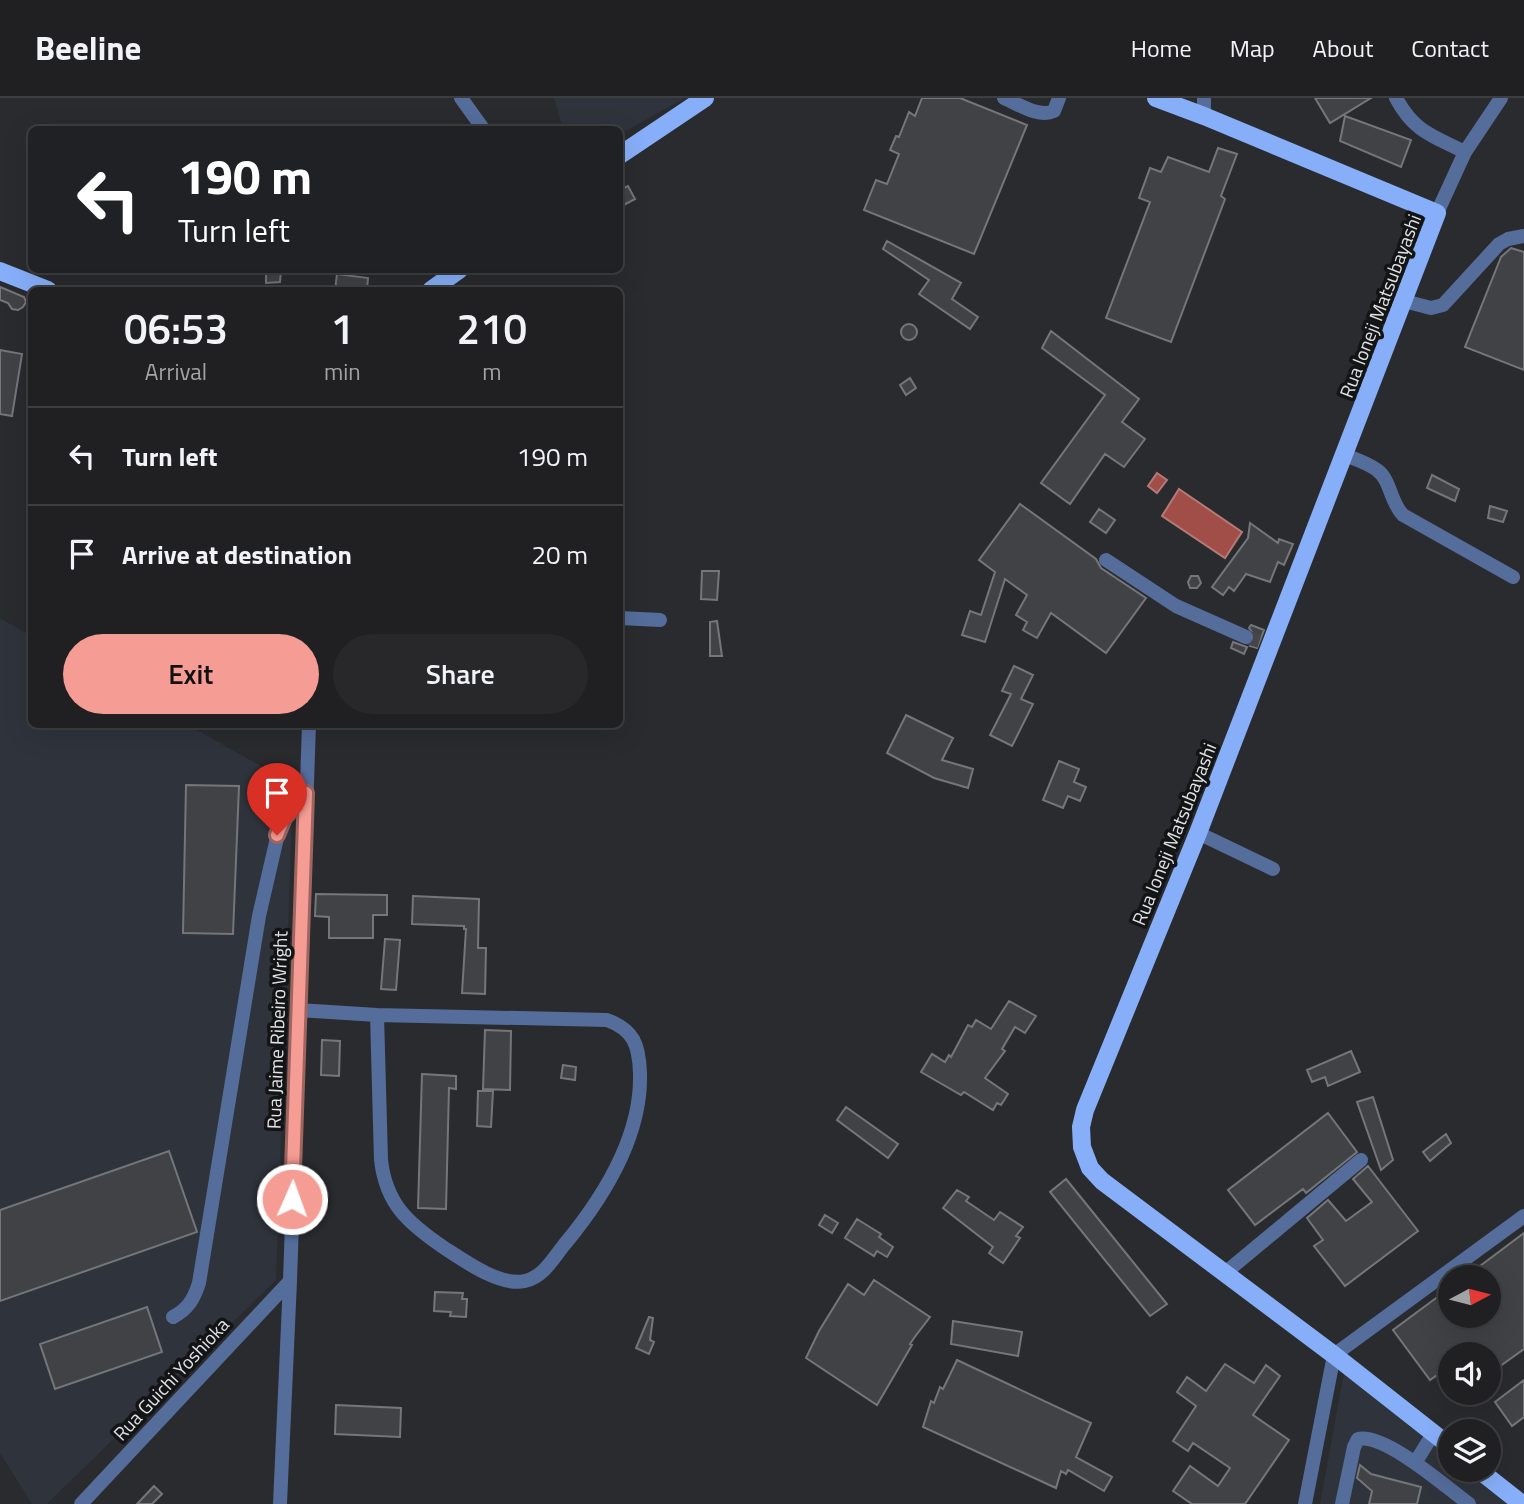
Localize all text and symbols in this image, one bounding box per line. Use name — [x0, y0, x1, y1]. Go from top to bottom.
text: Beeline — [35, 23, 141, 73]
text: Home — [1131, 30, 1192, 66]
text: Map — [1230, 30, 1275, 66]
text: About — [1313, 30, 1373, 66]
text: Contact — [1411, 30, 1489, 66]
text: 190 m — [178, 138, 312, 213]
icon: left — [63, 154, 154, 245]
text: Turn left — [178, 206, 290, 254]
street label: Rua Ioneji Matsubayashi — [1331, 210, 1428, 402]
text: 06:53 — [124, 296, 228, 360]
text: 1 — [331, 296, 354, 360]
text: 210 — [457, 296, 527, 360]
text: Arrival — [145, 354, 207, 389]
text: min — [324, 354, 361, 389]
text: m — [482, 354, 501, 389]
icon: left — [63, 437, 101, 475]
text: Turn left — [122, 437, 217, 476]
text: 190 m — [517, 437, 588, 476]
icon: arrive — [63, 535, 101, 573]
text: Arrive at destination — [122, 535, 352, 574]
text: 20 m — [531, 535, 588, 574]
button: Exit — [63, 634, 319, 714]
button: Share — [333, 634, 588, 714]
street label: Rua Ioneji Matsubayashi — [1124, 738, 1223, 929]
pin — [247, 763, 307, 835]
icon: arrive — [258, 774, 296, 812]
street label: Rua Jaime Ribeiro Wright — [259, 930, 294, 1130]
position arrow — [255, 1162, 329, 1236]
north arrow — [1438, 1265, 1502, 1328]
map controls — [1438, 1265, 1501, 1482]
street label: Rua Guichi Yoshioka — [106, 1310, 236, 1447]
button: sound — [1438, 1342, 1501, 1405]
button: layers — [1438, 1419, 1501, 1482]

